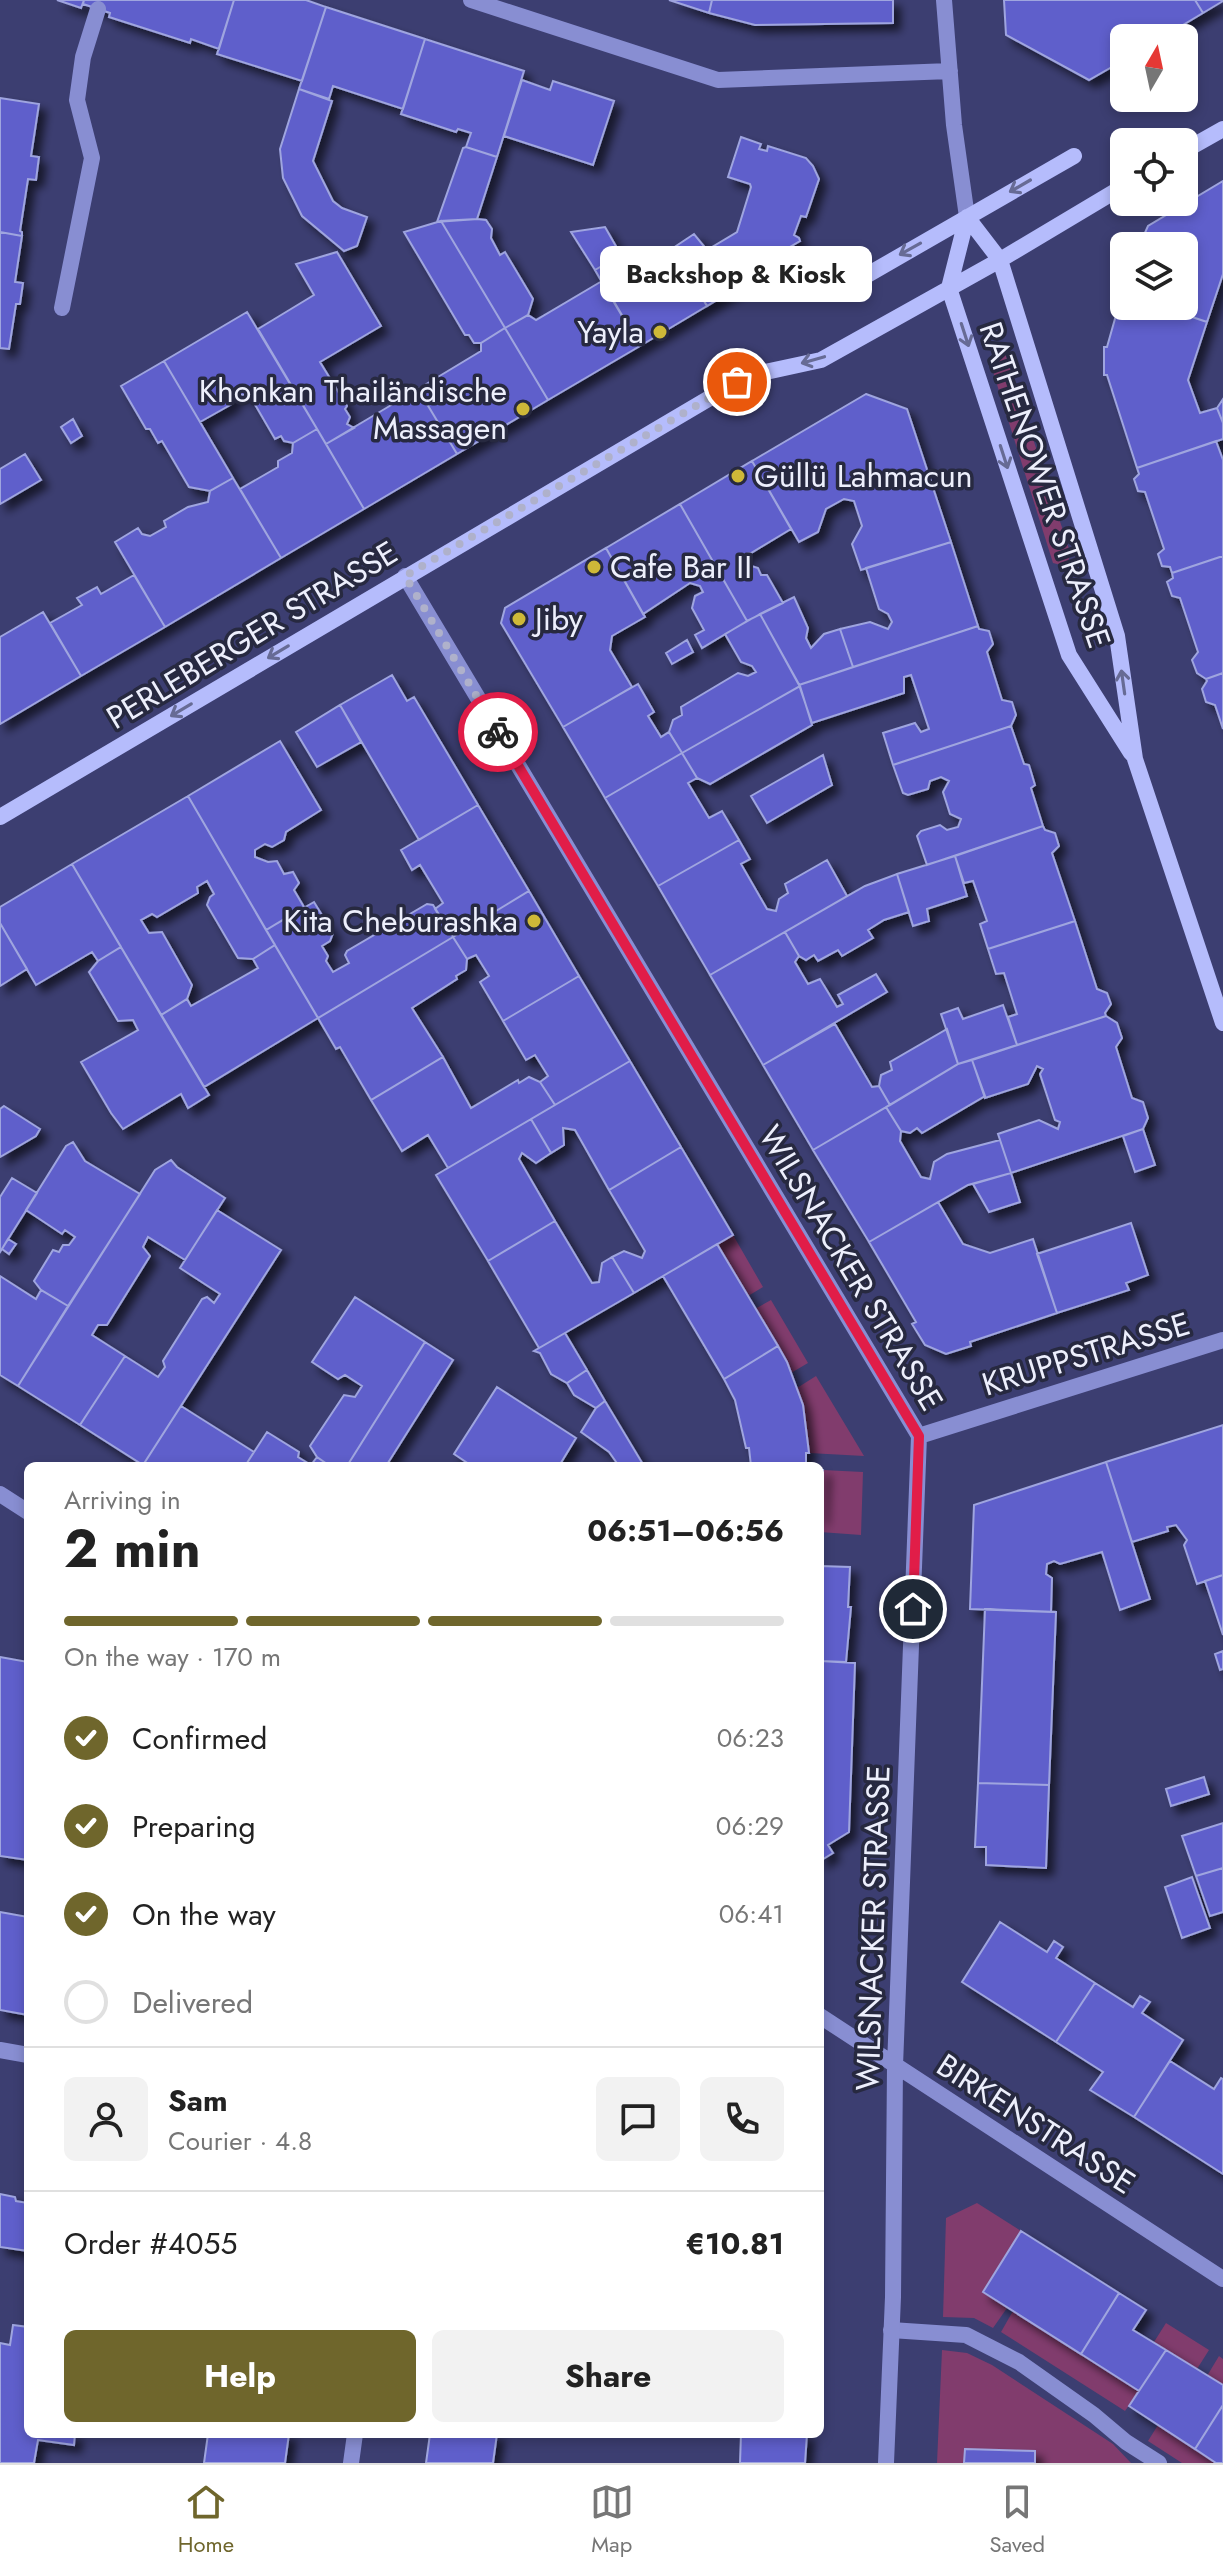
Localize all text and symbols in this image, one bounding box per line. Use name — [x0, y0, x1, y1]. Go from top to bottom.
north arrow — [1110, 24, 1198, 112]
map controls — [1110, 24, 1198, 320]
button: locate — [1110, 128, 1198, 216]
one-way arrow — [1009, 178, 1032, 194]
button: layers — [1110, 232, 1198, 320]
one-way arrow — [899, 242, 923, 257]
callout: Backshop & Kiosk — [601, 246, 873, 302]
text: Backshop & Kiosk — [626, 255, 846, 293]
place label: Yayla — [577, 309, 644, 355]
street label: RATHENOWER STRASSE — [968, 316, 1122, 654]
marker: Yayla — [651, 323, 669, 341]
one-way arrow — [958, 323, 973, 348]
pin — [703, 348, 771, 416]
one-way arrow — [801, 353, 827, 368]
icon: bag — [715, 360, 759, 404]
place label: Khonkan Thailändische Massagen — [199, 368, 507, 451]
marker: Khonkan Thailändische Massagen — [514, 400, 532, 418]
one-way arrow — [998, 444, 1013, 469]
place label: Güllü Lahmacun — [754, 453, 973, 499]
marker: Güllü Lahmacun — [729, 467, 747, 485]
street label: PERLEBERGER STRASSE — [98, 530, 406, 740]
place label: Cafe Bar II — [610, 544, 752, 590]
marker: Cafe Bar II — [585, 558, 603, 576]
place label: Jiby — [531, 596, 584, 642]
marker: Jiby — [510, 610, 528, 628]
one-way arrow — [267, 644, 290, 660]
one-way arrow — [1115, 670, 1130, 695]
courier — [458, 692, 538, 772]
one-way arrow — [170, 702, 193, 718]
icon: bike — [476, 710, 520, 754]
place label: Kita Cheburashka — [283, 898, 518, 944]
marker: Kita Cheburashka — [525, 912, 543, 930]
street label: WILSNACKER STRASSE — [747, 1117, 955, 1419]
street label: KRUPPSTRASSE — [976, 1301, 1196, 1407]
text: Arriving in — [64, 1481, 181, 1519]
text: 06:51–06:56 — [587, 1509, 784, 1552]
text: 2 min — [64, 1511, 201, 1587]
pin — [879, 1575, 947, 1643]
icon: home — [891, 1587, 935, 1631]
text: On the way · 170 m — [64, 1638, 281, 1676]
icon: check — [64, 1716, 108, 1760]
text: Confirmed — [132, 1717, 267, 1760]
text: 06:23 — [717, 1719, 784, 1757]
street label: WILSNACKER STRASSE — [844, 1764, 902, 2092]
icon: check — [64, 1804, 108, 1848]
text: Preparing — [132, 1805, 256, 1848]
text: 06:29 — [716, 1807, 784, 1845]
icon: check — [64, 1892, 108, 1936]
text: On the way — [132, 1893, 276, 1936]
text: 06:41 — [719, 1895, 784, 1933]
text: Delivered — [132, 1981, 253, 2024]
street label: BIRKENSTRASSE — [928, 2043, 1144, 2205]
button: person — [64, 2077, 148, 2161]
button: chat — [596, 2077, 680, 2161]
button: phone — [700, 2077, 784, 2161]
text: Sam — [168, 2079, 228, 2122]
text: Courier · 4.8 — [168, 2122, 312, 2160]
text: Order #4055 — [64, 2222, 237, 2265]
text: €10.81 — [685, 2222, 784, 2265]
button: Help — [64, 2330, 416, 2422]
button: Share — [432, 2330, 784, 2422]
tab: Home — [178, 2480, 234, 2560]
tab: Map — [590, 2480, 634, 2560]
tab: Saved — [989, 2480, 1045, 2560]

